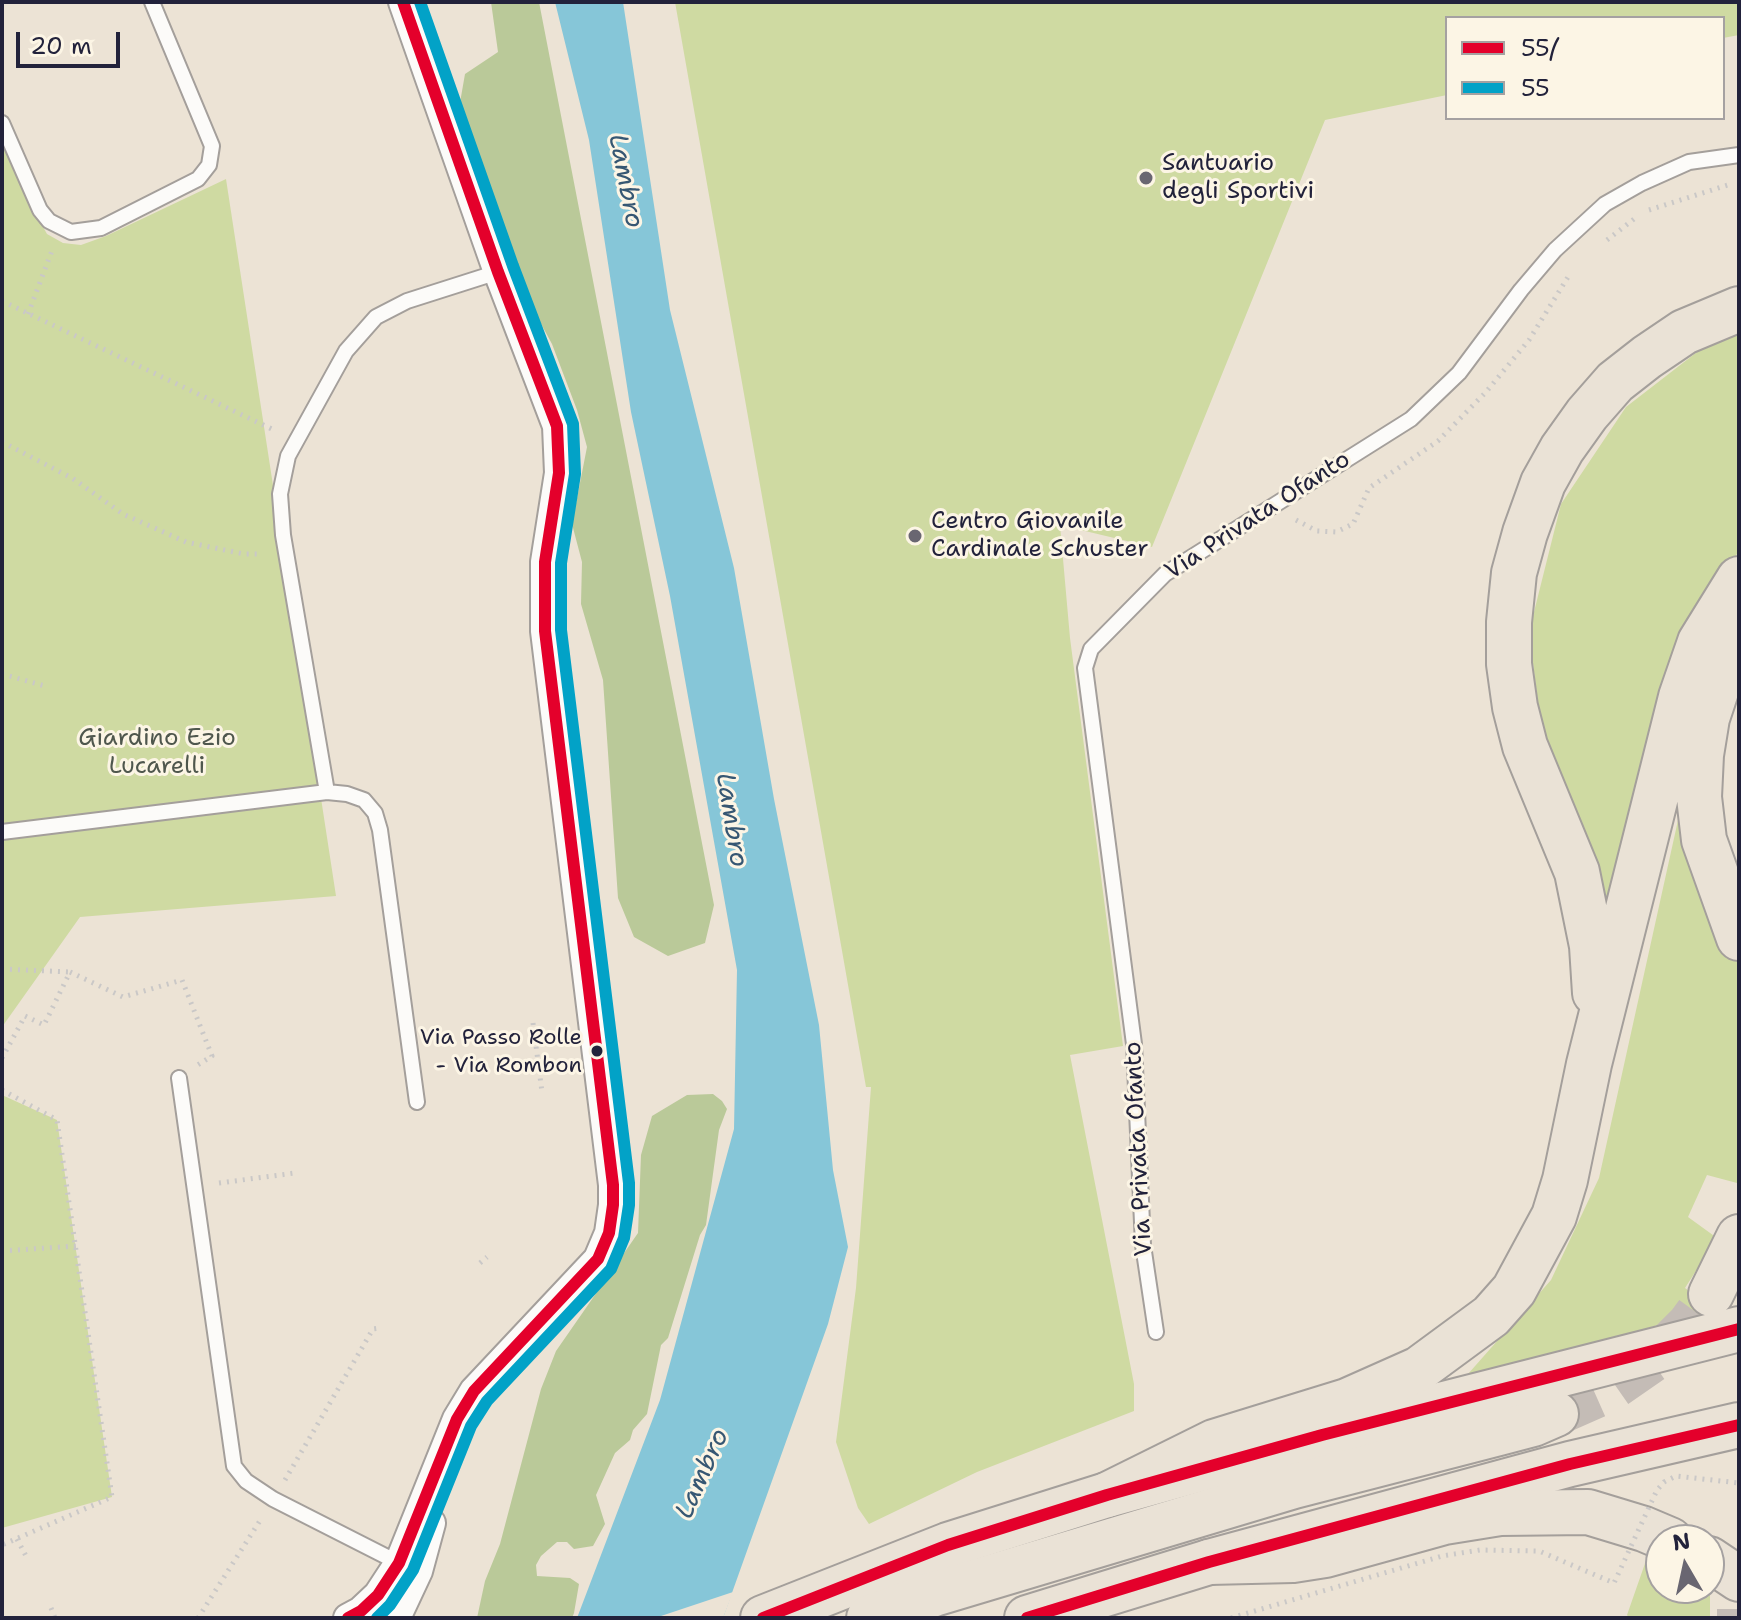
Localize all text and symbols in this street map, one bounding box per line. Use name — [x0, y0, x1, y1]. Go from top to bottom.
scale bar — [20, 16, 124, 66]
legend — [1445, 16, 1725, 120]
text: 20 m — [30, 30, 92, 62]
text: 55/ — [1521, 32, 1558, 64]
text: 55 — [1521, 72, 1550, 104]
water label: Lambro — [601, 131, 649, 231]
place label: Santuario degli Sportivi — [1162, 150, 1314, 206]
marker: Santuario degli Sportivi — [1137, 169, 1155, 187]
street label: Via Privata Ofanto — [1160, 445, 1356, 587]
place label: Centro Giovanile Cardinale Schuster — [931, 508, 1149, 564]
marker: Centro Giovanile Cardinale Schuster — [906, 527, 924, 545]
park label: Giardino Ezio Lucarelli — [78, 725, 236, 781]
water label: Lambro — [708, 771, 754, 869]
place label: Via Passo Rolle - Via Rombon — [420, 1025, 582, 1076]
street label: Via Privata Ofanto — [1119, 1041, 1159, 1257]
marker: Via Passo Rolle - Via Rombon — [589, 1043, 605, 1059]
water label: Lambro — [669, 1424, 737, 1524]
north arrow — [1645, 1524, 1725, 1604]
text: N — [1671, 1526, 1692, 1557]

